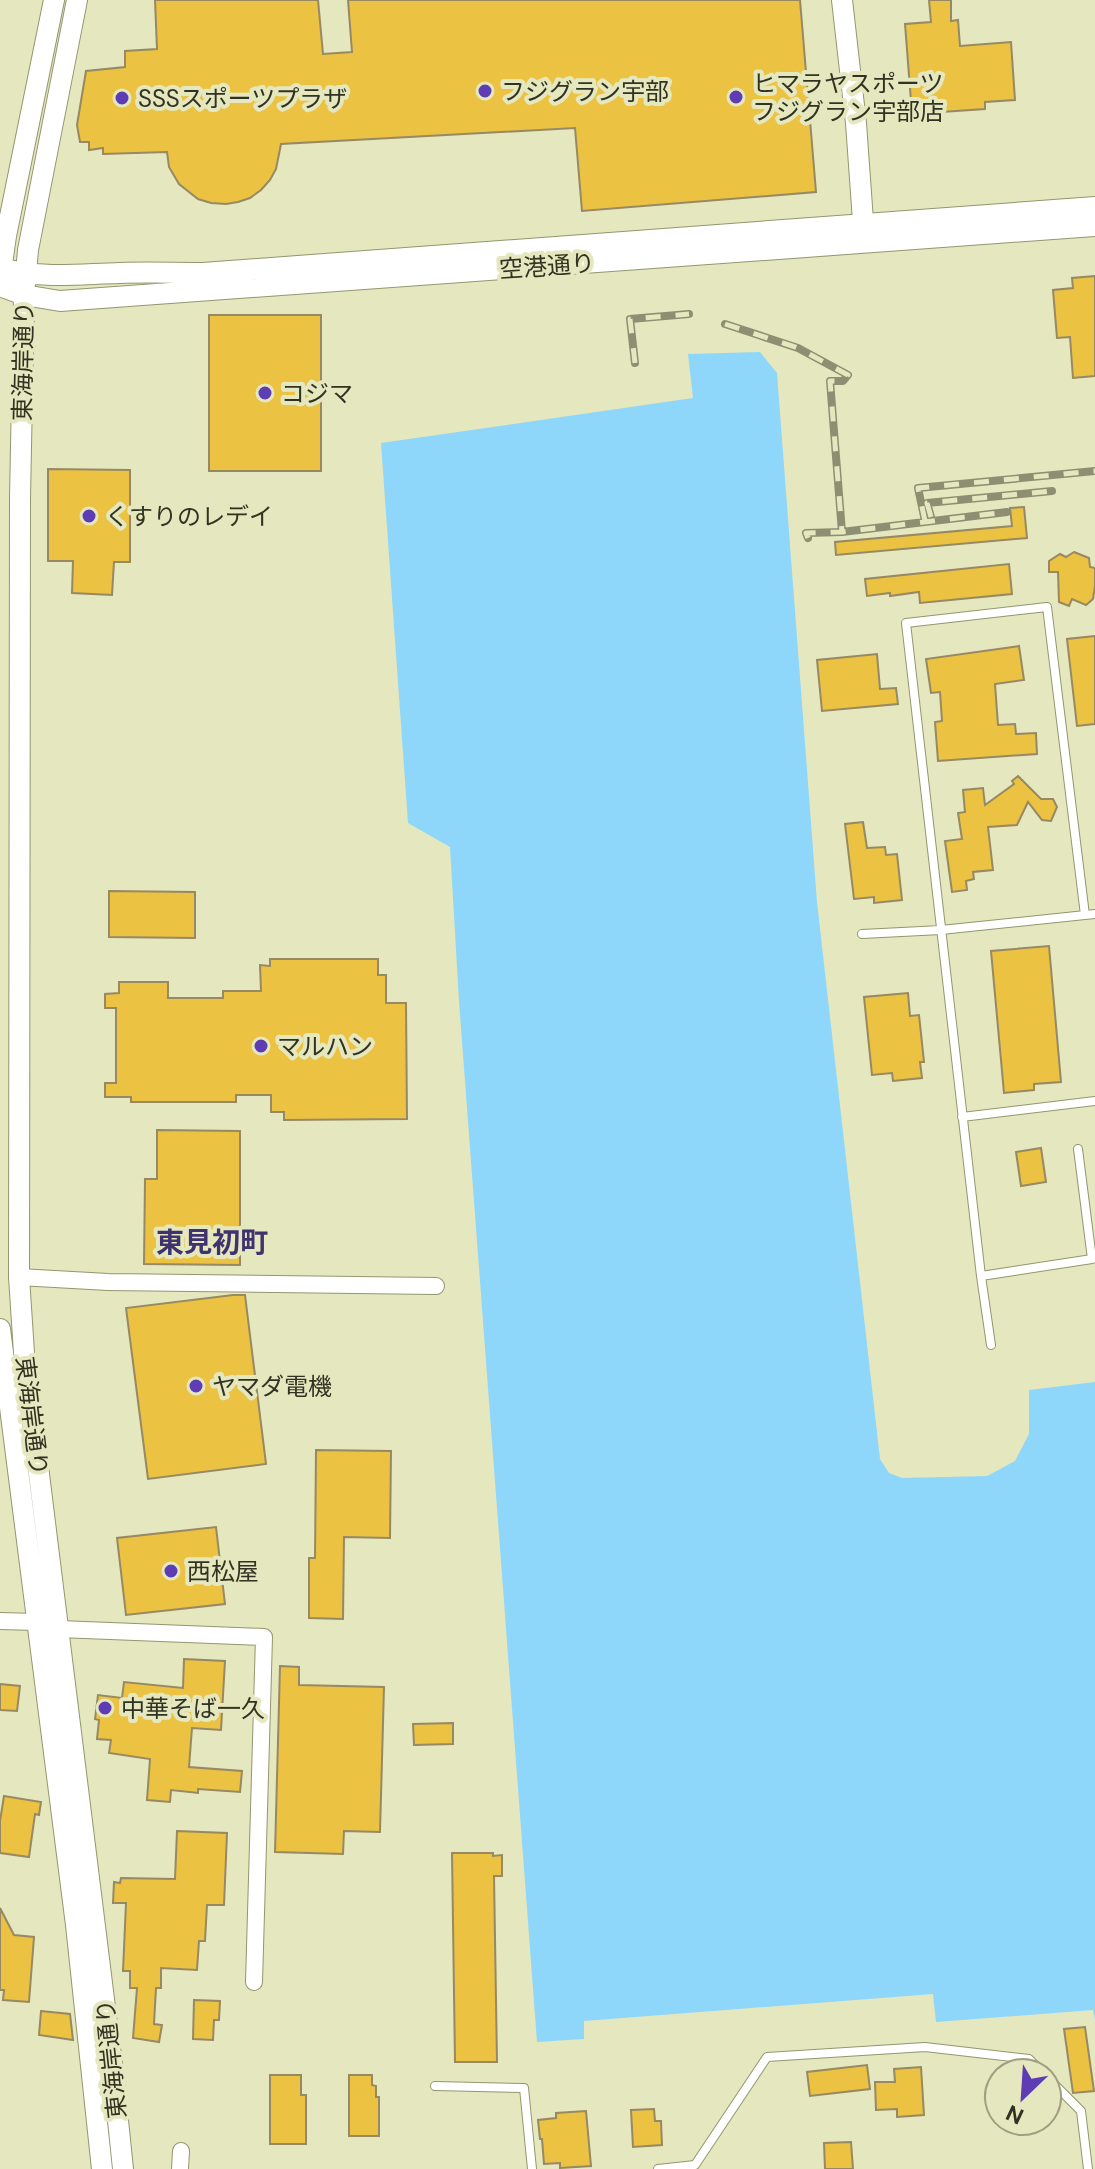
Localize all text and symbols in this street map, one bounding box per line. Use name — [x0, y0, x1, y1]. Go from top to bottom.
place label: ヒマラヤスポーツ フジグラン宇部店 — [752, 68, 944, 127]
place label: フジグラン宇部 — [501, 76, 669, 107]
marker: フジグラン宇部 — [476, 82, 494, 100]
place label: SSSスポーツプラザ — [138, 83, 347, 114]
marker: ヒマラヤスポーツ フジグラン宇部店 — [727, 88, 745, 106]
marker: SSSスポーツプラザ — [113, 89, 131, 107]
street label: 空港通り — [498, 247, 596, 285]
street label: 東海岸通り — [6, 301, 40, 421]
place label: コジマ — [281, 378, 353, 409]
marker: コジマ — [256, 384, 274, 402]
place label: くすりのレデイ — [105, 501, 273, 532]
marker: くすりのレデイ — [80, 507, 98, 525]
place label: マルハン — [277, 1031, 373, 1062]
marker: マルハン — [252, 1037, 270, 1055]
district label: 東見初町 — [156, 1224, 268, 1261]
street label: 東海岸通り — [9, 1355, 55, 1477]
place label: ヤマダ電機 — [212, 1371, 332, 1402]
marker: ヤマダ電機 — [187, 1377, 205, 1395]
place label: 西松屋 — [187, 1556, 259, 1587]
marker: 西松屋 — [162, 1562, 180, 1580]
place label: 中華そば一久 — [121, 1693, 265, 1724]
marker: 中華そば一久 — [96, 1699, 114, 1717]
street label: 東海岸通り — [89, 1998, 133, 2120]
north arrow — [983, 2057, 1063, 2137]
text: N — [1001, 2098, 1028, 2131]

